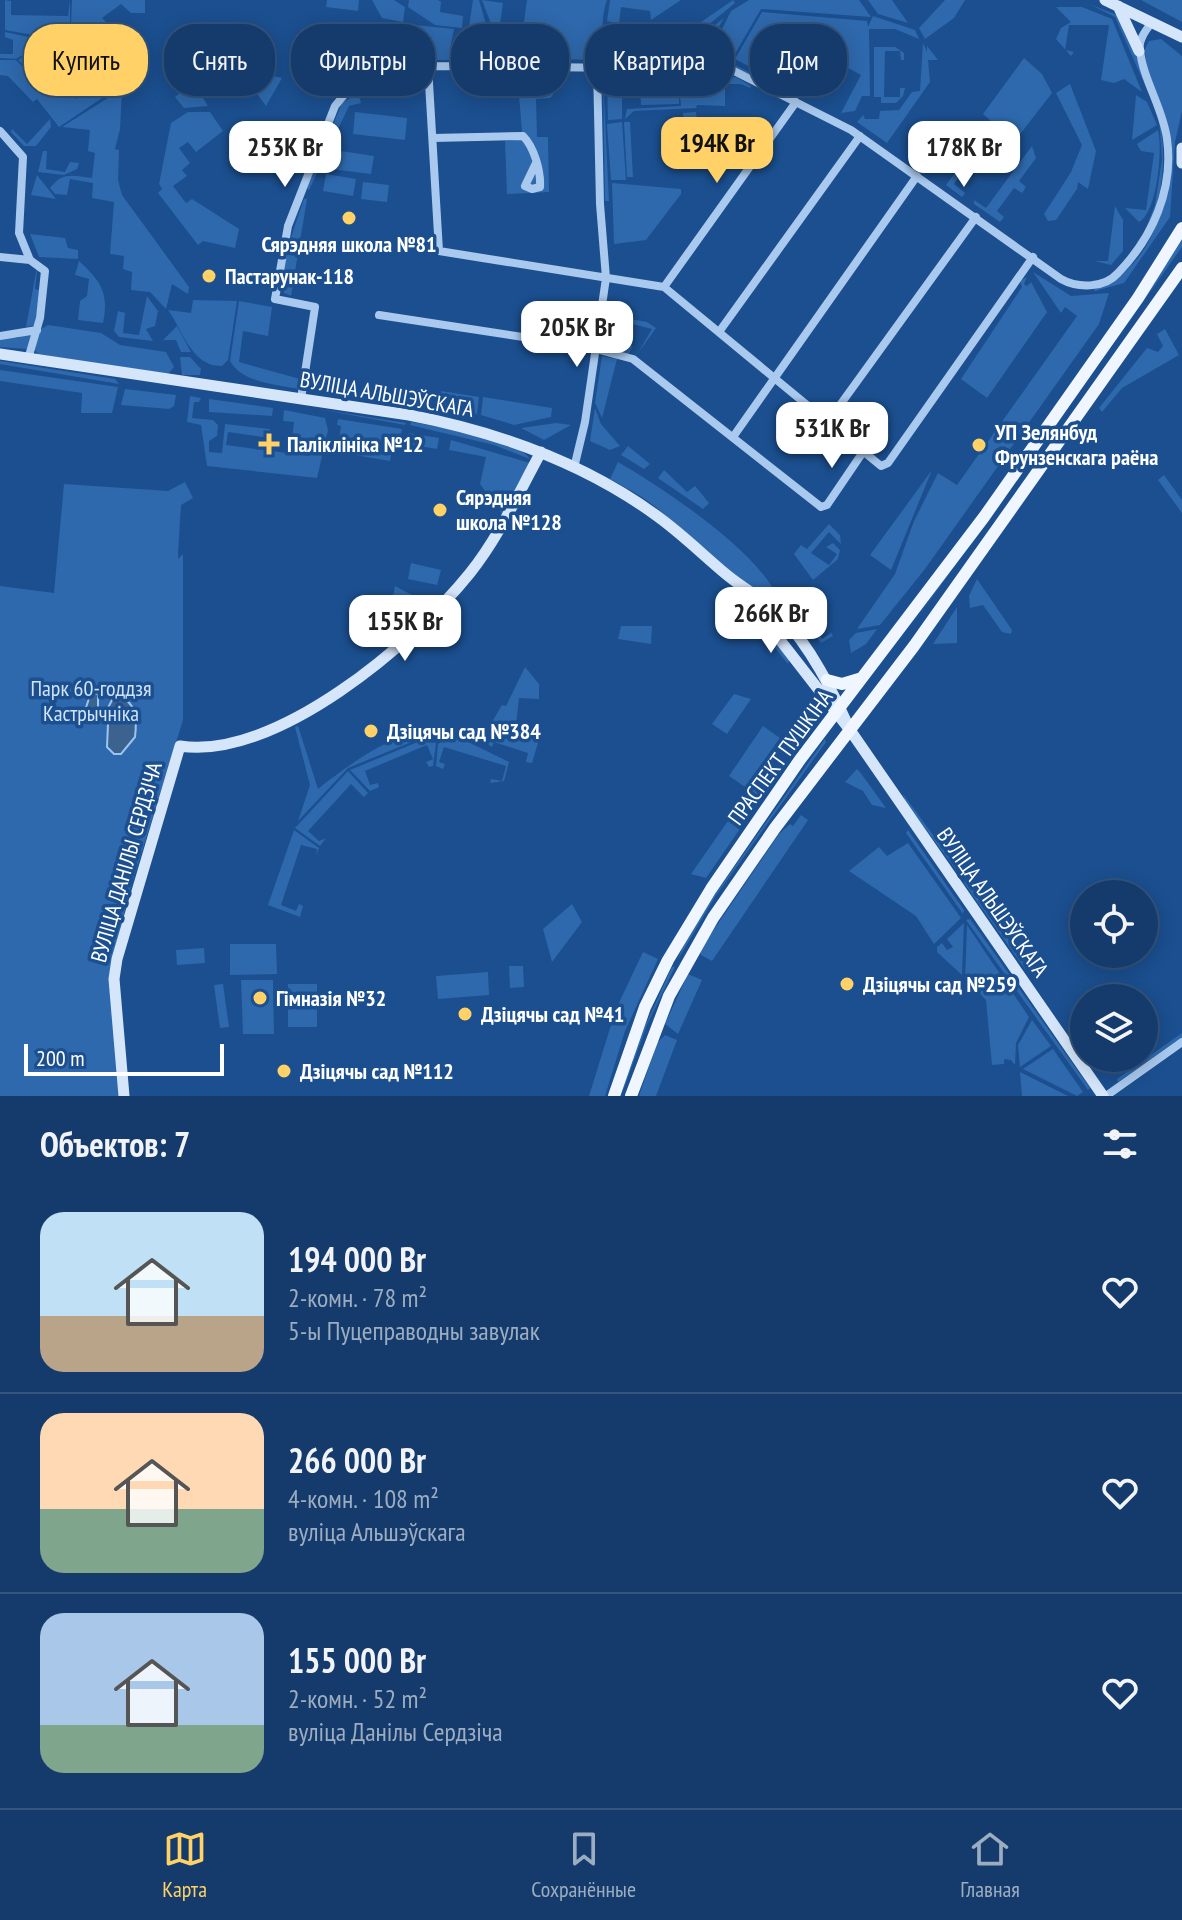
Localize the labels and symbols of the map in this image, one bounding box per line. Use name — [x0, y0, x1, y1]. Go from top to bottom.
pin: 194K Br — [643, 117, 791, 185]
pin: 253K Br — [211, 121, 359, 189]
pin: 178K Br — [890, 121, 1038, 189]
marker: Сярэдняя школа №81 — [340, 209, 358, 227]
place label: Сярэдняя школа №81 — [261, 230, 437, 258]
place label: Пастарунак-118 — [225, 262, 354, 290]
marker: Пастарунак-118 — [200, 267, 218, 285]
pin: 205K Br — [503, 301, 651, 369]
street label: ВУЛІЦА АЛЬШЭЎСКАГА — [298, 365, 477, 423]
pin: 531K Br — [758, 402, 906, 470]
place label: УП Зелянбуд Фрунзенскага раёна — [994, 418, 1158, 471]
place label: Паліклініка №12 — [287, 430, 424, 458]
marker: Паліклініка №12 — [258, 433, 280, 455]
marker: УП Зелянбуд Фрунзенскага раёна — [970, 436, 988, 454]
place label: Сярэдняя школа №128 — [456, 483, 562, 536]
marker: Сярэдняя школа №128 — [431, 501, 449, 519]
pin: 266K Br — [697, 587, 845, 655]
pin: 155K Br — [331, 595, 479, 663]
park label: Парк 60-годдзя Кастрычніка — [30, 674, 152, 727]
street label: ПРАСПЕКТ ПУШКІНА — [721, 683, 839, 830]
place label: Дзіцячы сад №384 — [387, 717, 541, 745]
marker: Дзіцячы сад №384 — [362, 722, 380, 740]
street label: ВУЛІЦА ДАНІЛЫ СЕРДЗІЧА — [84, 758, 168, 965]
street label: ВУЛІЦА АЛЬШЭЎСКАГА — [931, 822, 1055, 983]
place label: Дзіцячы сад №259 — [863, 970, 1017, 998]
marker: Дзіцячы сад №259 — [838, 975, 856, 993]
place label: Гімназія №32 — [276, 984, 386, 1012]
marker: Гімназія №32 — [251, 989, 269, 1007]
place label: Дзіцячы сад №41 — [481, 1000, 624, 1028]
marker: Дзіцячы сад №41 — [456, 1005, 474, 1023]
scale bar — [24, 1040, 224, 1076]
place label: Дзіцячы сад №112 — [300, 1057, 454, 1085]
marker: Дзіцячы сад №112 — [275, 1062, 293, 1080]

